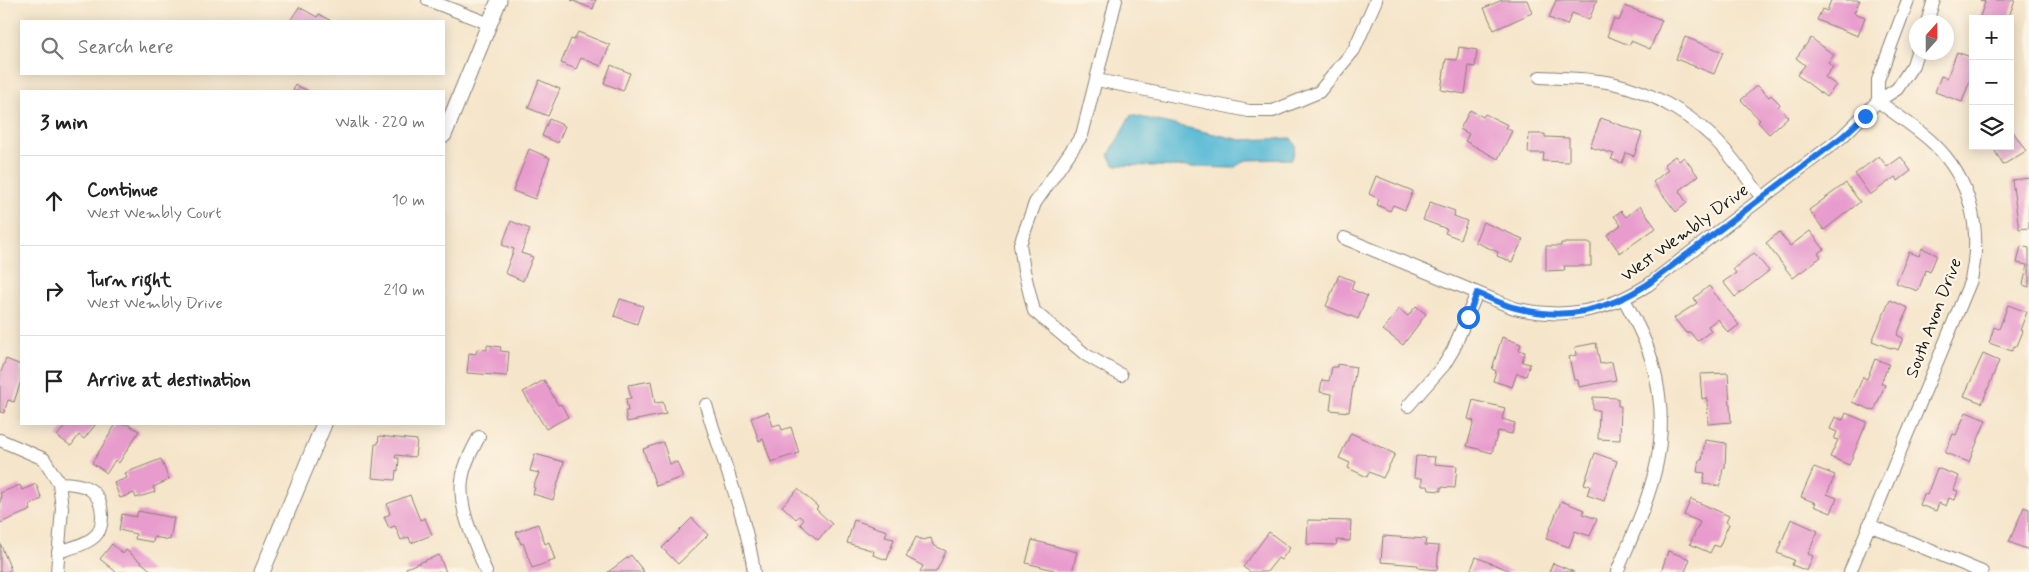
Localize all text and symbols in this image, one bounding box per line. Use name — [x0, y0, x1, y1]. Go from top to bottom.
north arrow — [1909, 15, 1954, 60]
map controls — [1969, 15, 2014, 150]
button: + — [1969, 15, 2014, 60]
search box — [20, 20, 445, 75]
icon: search — [38, 34, 66, 62]
text: Search here — [78, 35, 174, 60]
button: − — [1969, 60, 2014, 105]
route end — [1854, 105, 1877, 128]
button: layers — [1969, 105, 2014, 150]
text: 3 min — [40, 109, 88, 137]
text: Walk · 220 m — [335, 112, 425, 133]
text: Continue — [87, 178, 158, 203]
street label: West Wembly Drive — [1616, 178, 1754, 288]
icon: ahead — [40, 187, 68, 215]
text: 10 m — [392, 190, 425, 211]
text: West Wembly Court — [87, 203, 221, 224]
street label: South Avon Drive — [1900, 255, 1968, 381]
text: Turn right — [87, 268, 171, 293]
icon: right — [40, 277, 68, 305]
text: 210 m — [384, 280, 425, 301]
text: West Wembly Drive — [87, 293, 223, 314]
route start — [1457, 306, 1480, 329]
icon: arrive — [40, 367, 68, 395]
text: Arrive at destination — [87, 368, 251, 393]

